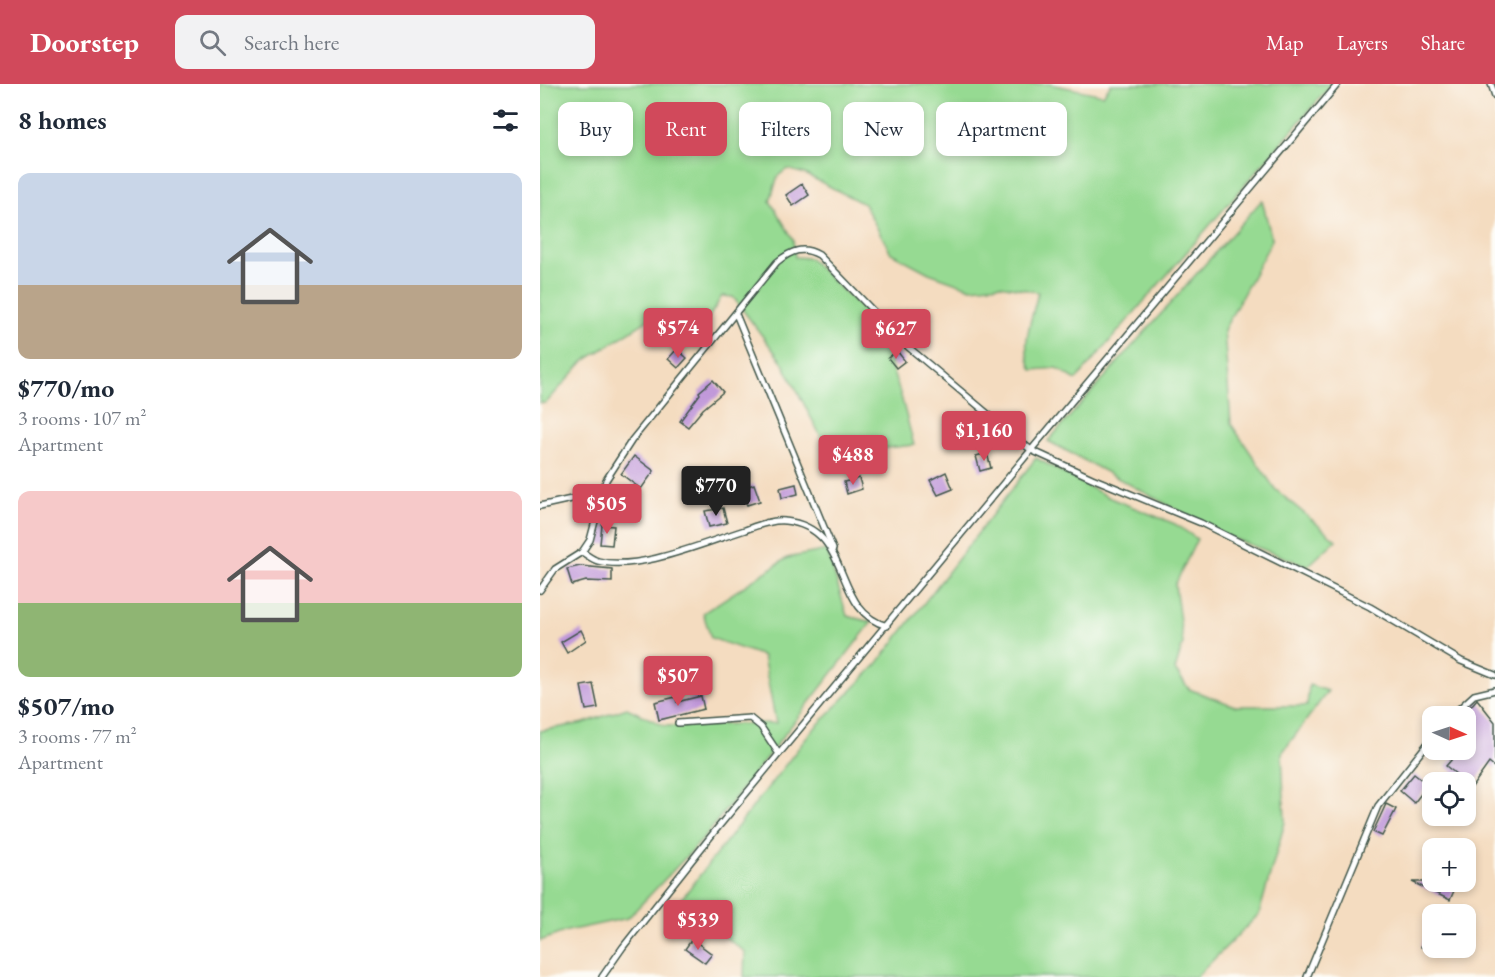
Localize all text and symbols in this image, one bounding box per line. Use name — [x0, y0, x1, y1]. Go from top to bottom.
search box — [175, 15, 595, 69]
text: Doorstep — [30, 24, 139, 60]
icon: search — [196, 26, 229, 59]
text: Search here — [244, 28, 339, 57]
text: Map — [1266, 29, 1304, 56]
text: Layers — [1337, 29, 1388, 56]
text: Share — [1421, 29, 1465, 56]
chip: Buy — [558, 102, 633, 156]
chip: Rent — [645, 102, 727, 156]
chip: Filters — [739, 102, 831, 156]
chip: New — [843, 102, 924, 156]
chip: Apartment — [936, 102, 1067, 156]
text: 8 homes — [18, 103, 107, 137]
icon: filters — [489, 104, 522, 137]
icon: home — [216, 212, 324, 320]
pin: $574 — [642, 308, 714, 359]
pin: $627 — [860, 309, 932, 360]
text: $574 — [658, 314, 698, 340]
text: $627 — [876, 315, 916, 341]
text: $770/mo — [18, 371, 114, 405]
text: 3 rooms · 107 m² — [18, 405, 146, 431]
pin: $1,160 — [935, 411, 1033, 462]
text: $1,160 — [956, 417, 1012, 443]
text: Apartment — [18, 431, 103, 457]
pin: $488 — [817, 435, 889, 486]
text: $488 — [833, 441, 873, 467]
pin: $770 — [680, 466, 752, 517]
text: $770 — [696, 472, 736, 498]
pin: $505 — [571, 484, 643, 535]
text: $505 — [587, 490, 627, 516]
icon: home — [216, 530, 324, 638]
pin: $507 — [642, 656, 714, 707]
text: $507 — [658, 662, 698, 688]
text: $507/mo — [18, 689, 114, 723]
north arrow — [1422, 706, 1476, 760]
map controls — [1422, 706, 1476, 958]
text: 3 rooms · 77 m² — [18, 723, 137, 749]
text: Apartment — [18, 749, 103, 775]
button: locate — [1422, 772, 1476, 826]
button: + — [1422, 838, 1476, 892]
pin: $539 — [662, 900, 734, 951]
button: − — [1422, 904, 1476, 958]
text: $539 — [678, 906, 718, 932]

